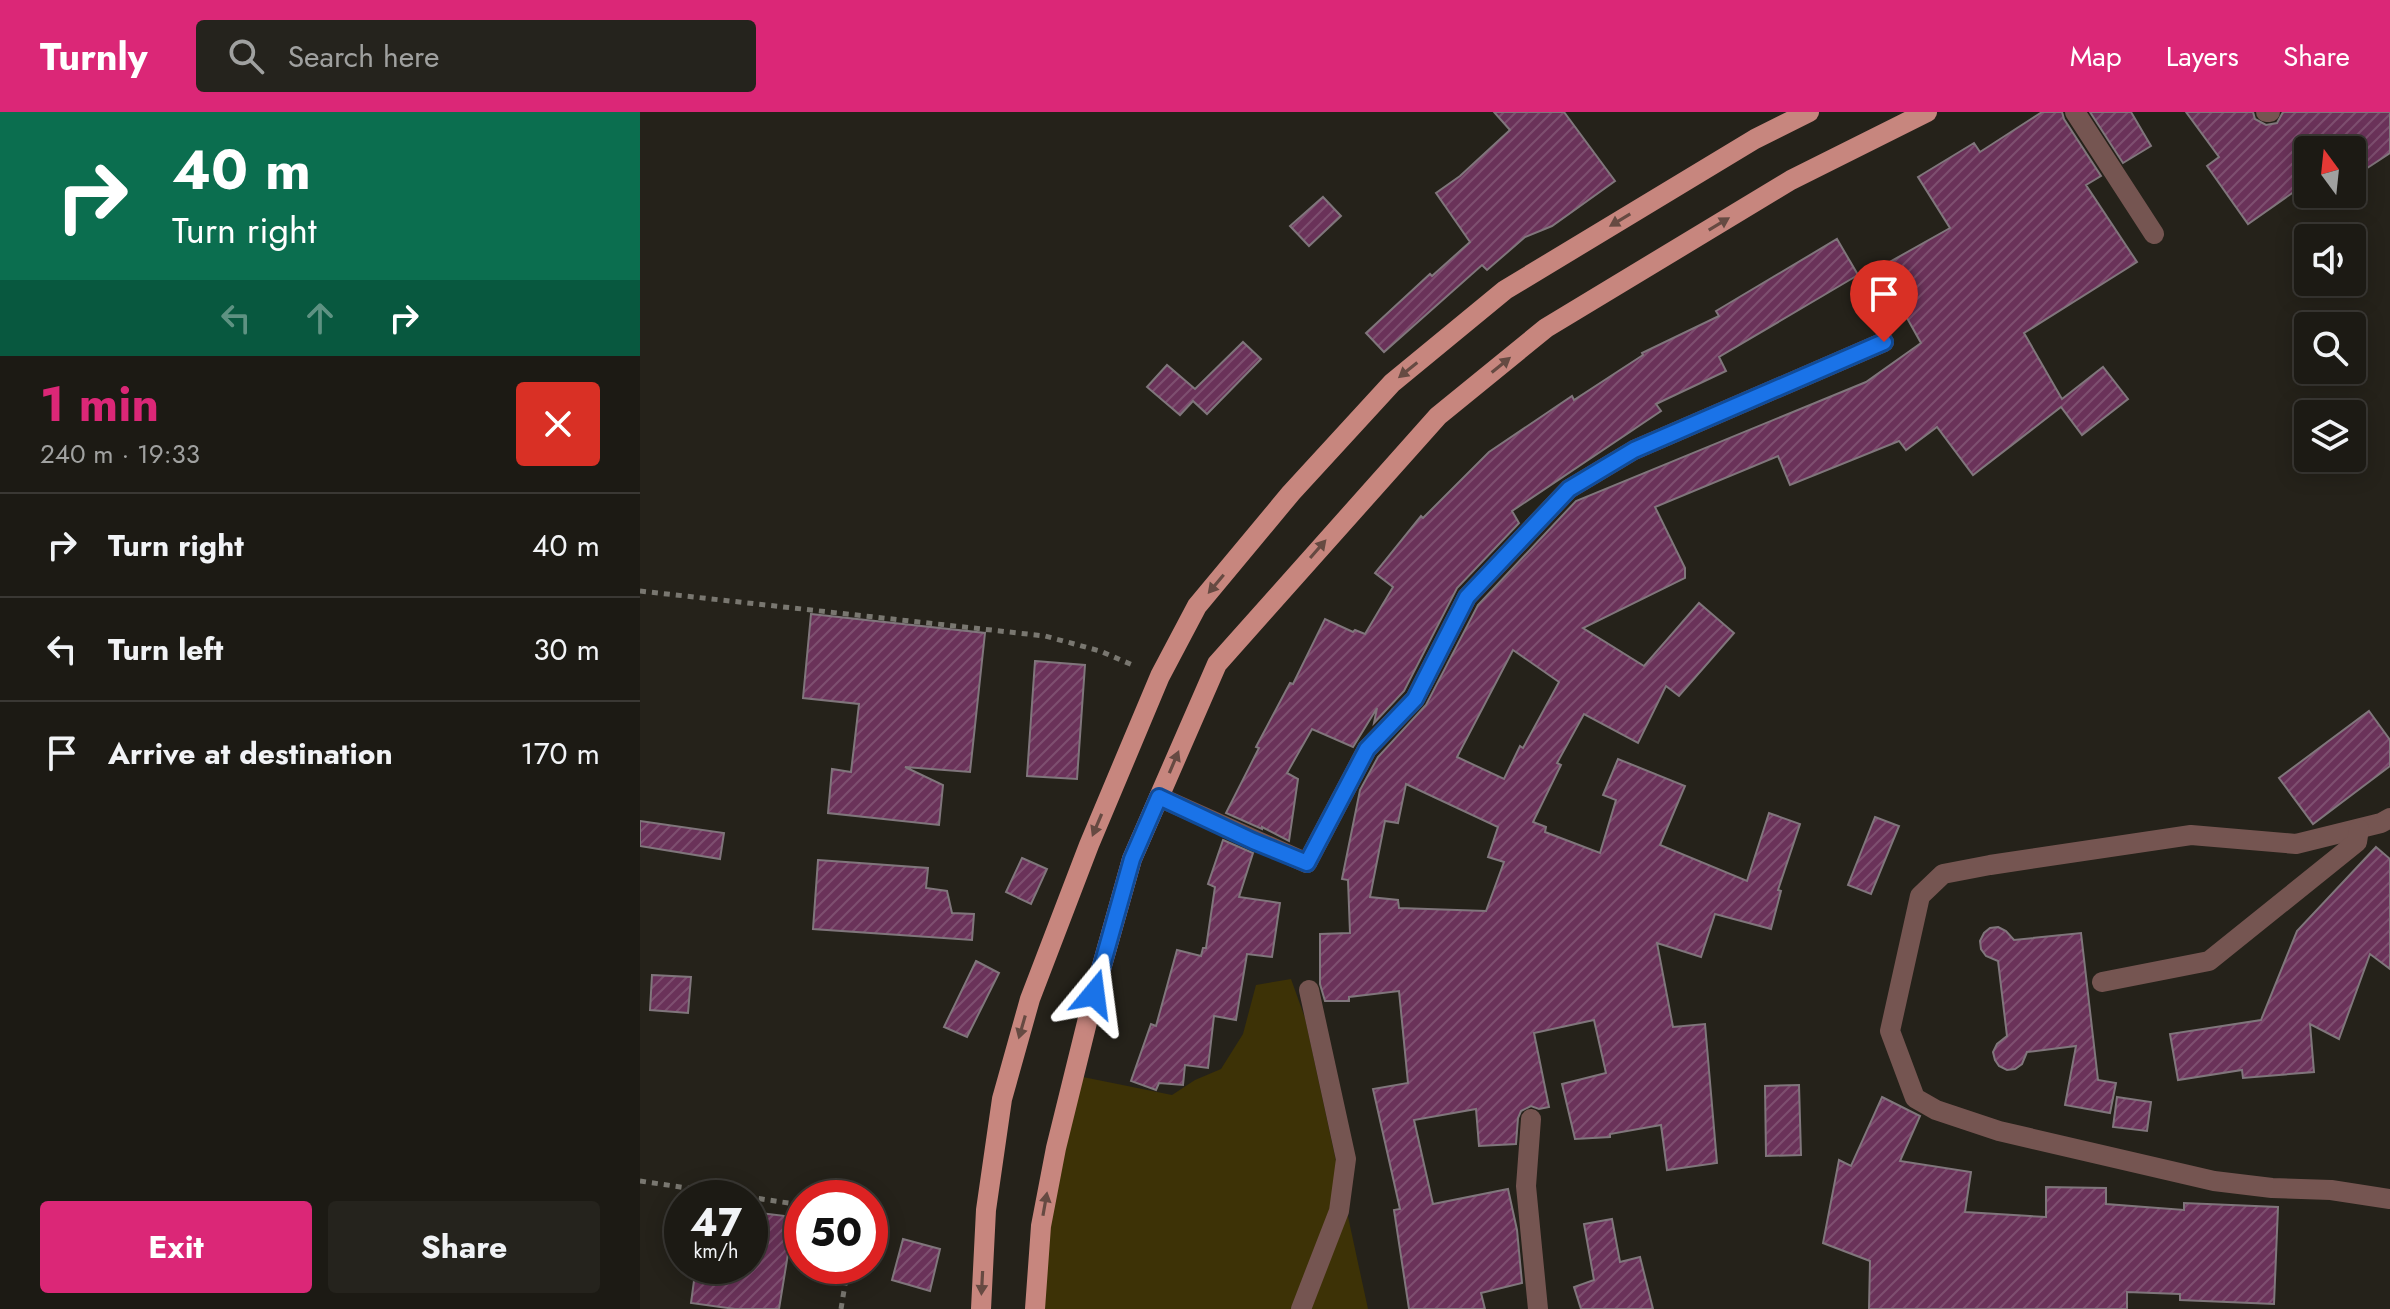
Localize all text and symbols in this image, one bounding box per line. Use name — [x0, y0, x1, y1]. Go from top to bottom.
search box — [196, 20, 756, 92]
text: Turnly — [40, 29, 148, 84]
icon: search — [224, 34, 268, 78]
text: Search here — [288, 35, 439, 78]
text: Map — [2070, 36, 2122, 77]
text: Layers — [2166, 36, 2239, 77]
text: Share — [2283, 36, 2350, 77]
text: 40 m — [172, 129, 311, 210]
north arrow — [2294, 136, 2366, 208]
map controls — [2294, 136, 2366, 472]
icon: right — [40, 144, 144, 248]
text: Turn right — [172, 204, 317, 256]
one-way arrow — [1609, 213, 1631, 227]
one-way arrow — [1708, 217, 1730, 231]
button: sound — [2294, 224, 2366, 296]
pin — [1850, 260, 1918, 342]
icon: arrive — [1862, 272, 1906, 316]
icon: left — [214, 296, 258, 340]
icon: ahead — [298, 296, 342, 340]
icon: right — [382, 296, 426, 340]
button: search — [2294, 312, 2366, 384]
one-way arrow — [1491, 357, 1511, 374]
one-way arrow — [1398, 361, 1418, 377]
text: 1 min — [40, 370, 159, 439]
button: close — [516, 382, 600, 466]
button: layers — [2294, 400, 2366, 472]
text: 240 m · 19:33 — [40, 435, 200, 473]
icon: right — [40, 523, 84, 567]
text: Turn right — [108, 524, 244, 567]
text: 40 m — [532, 524, 600, 567]
one-way arrow — [1309, 539, 1326, 559]
one-way arrow — [1208, 574, 1225, 594]
icon: left — [40, 627, 84, 671]
text: Turn left — [108, 628, 223, 671]
text: 30 m — [533, 628, 600, 671]
icon: arrive — [40, 731, 84, 775]
text: Arrive at destination — [108, 732, 393, 775]
text: 170 m — [520, 732, 600, 775]
one-way arrow — [1168, 750, 1181, 774]
one-way arrow — [1091, 813, 1104, 837]
position arrow — [1052, 952, 1136, 1036]
one-way arrow — [1015, 1016, 1028, 1040]
speed limit sign: 50 — [784, 1180, 888, 1284]
one-way arrow — [1040, 1191, 1052, 1216]
text: 47 — [690, 1193, 742, 1251]
button: Exit — [40, 1201, 312, 1293]
button: Share — [328, 1201, 600, 1293]
text: km/h — [693, 1237, 739, 1266]
one-way arrow — [975, 1271, 988, 1296]

